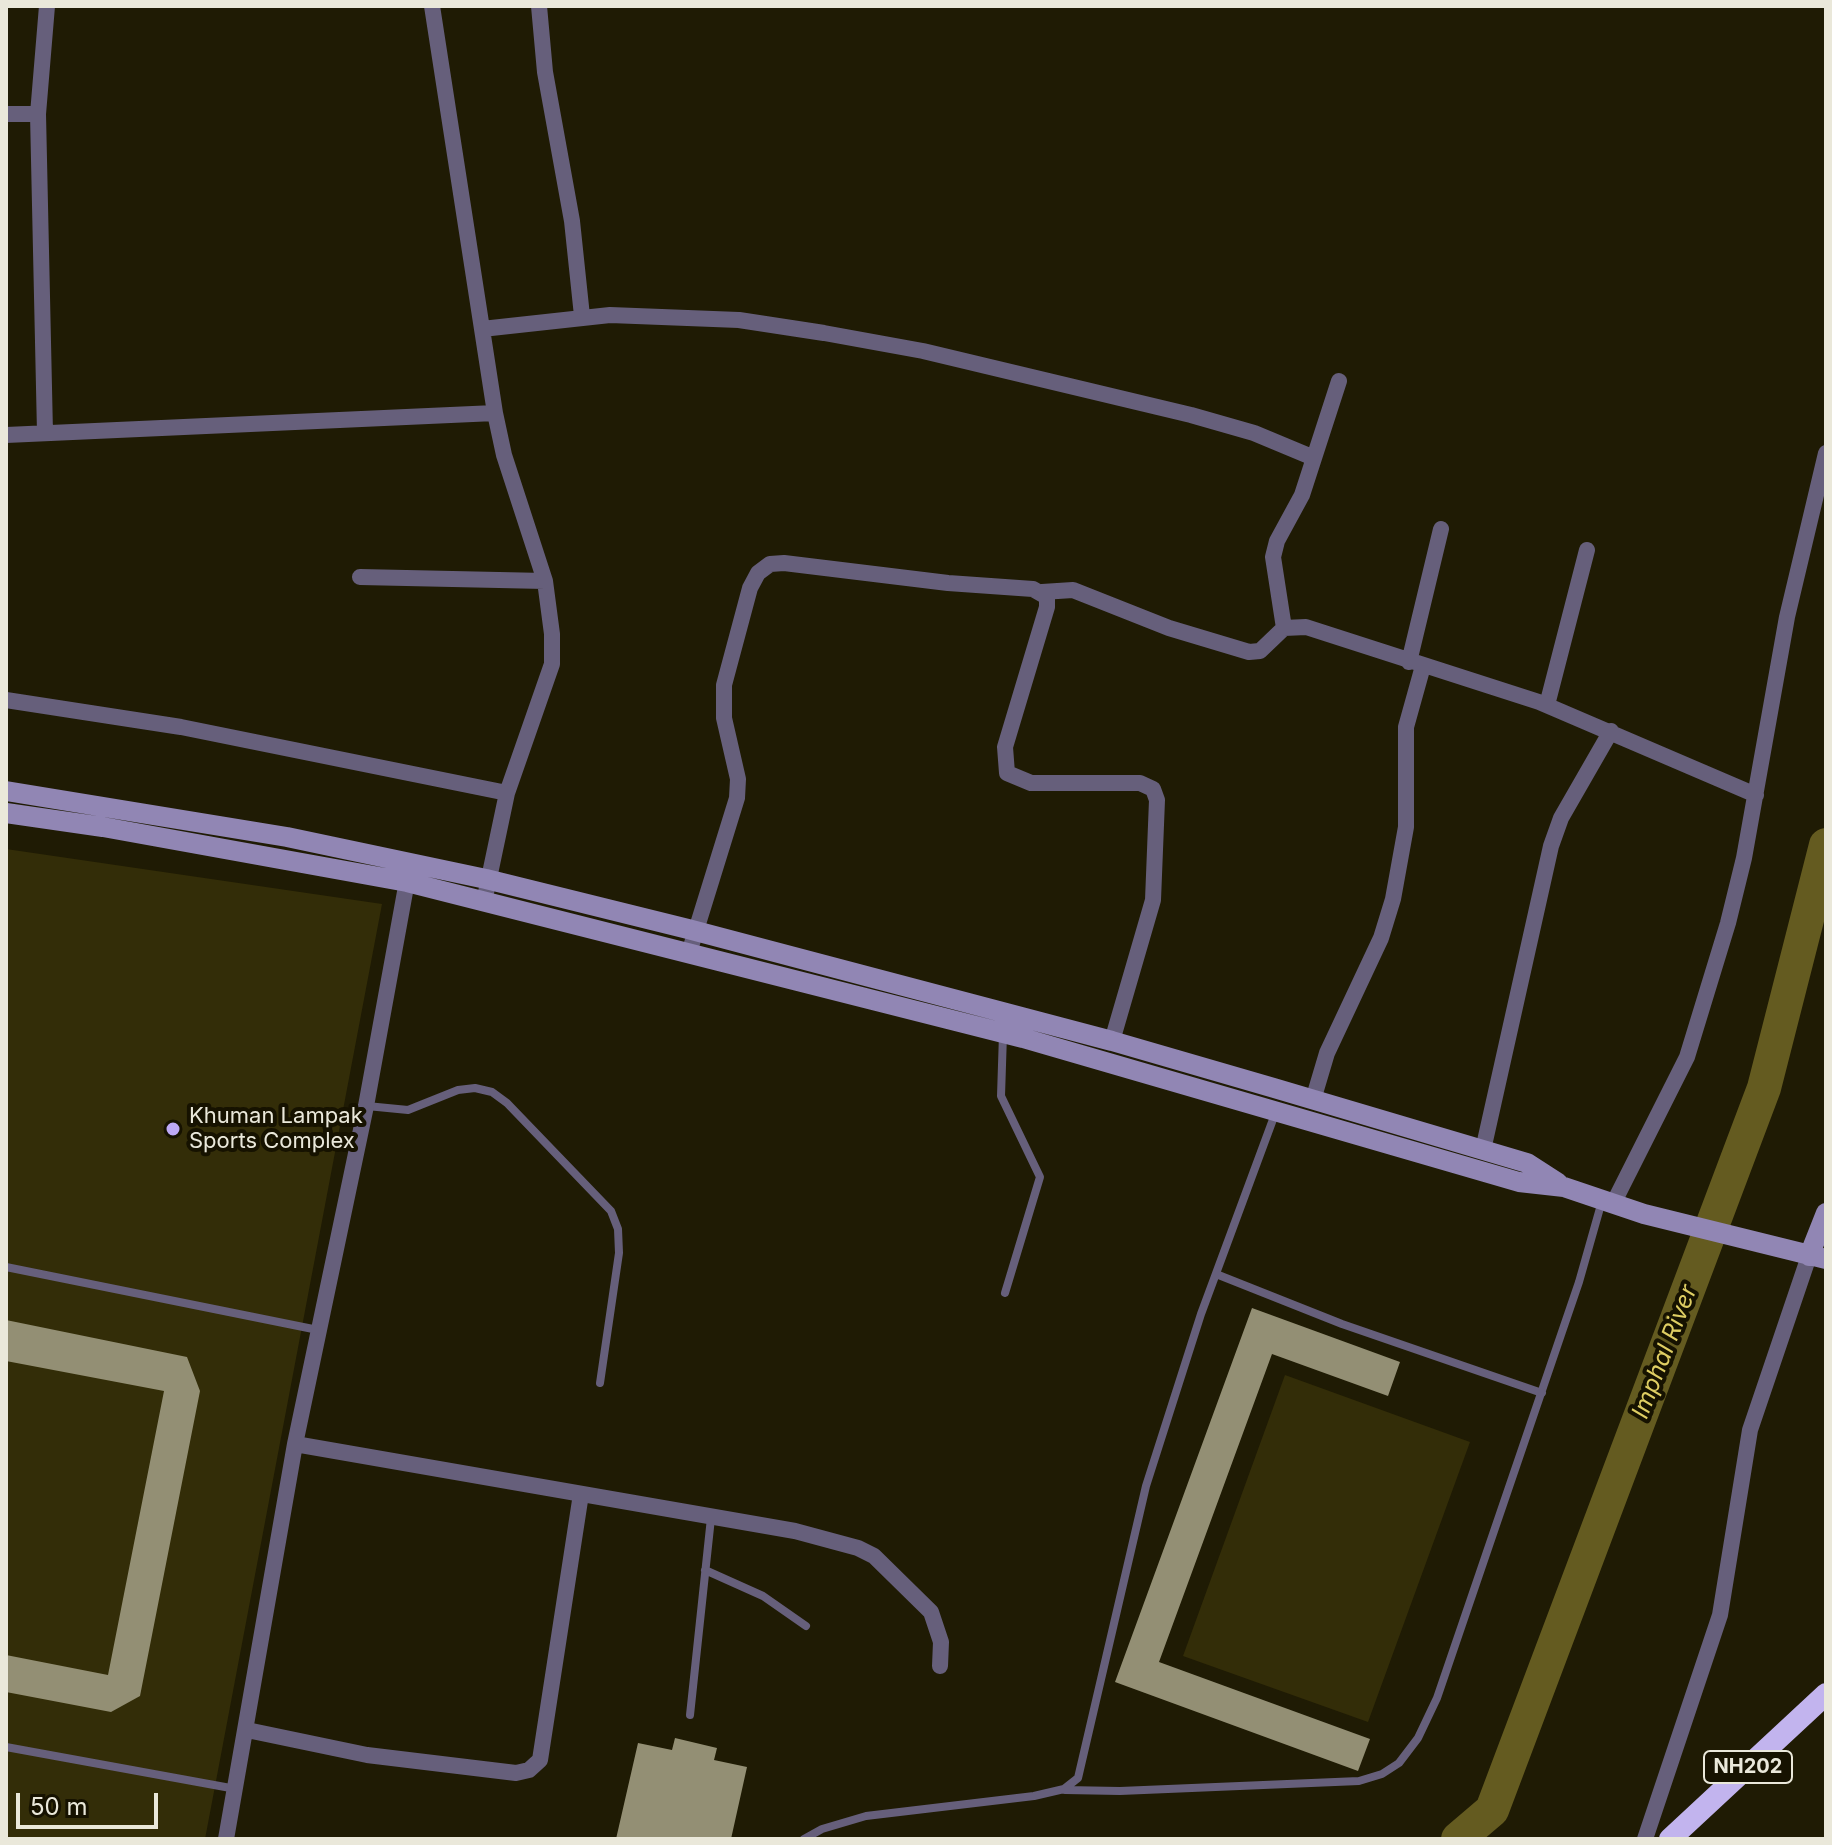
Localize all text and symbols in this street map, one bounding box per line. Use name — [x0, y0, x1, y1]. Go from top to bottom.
place label: Khuman Lampak Sports Complex — [189, 1103, 363, 1154]
marker: Khuman Lampak Sports Complex — [164, 1120, 182, 1138]
water label: Imphal River — [1626, 1281, 1704, 1423]
road number: NH202 — [1704, 1751, 1792, 1783]
scale bar — [20, 1777, 162, 1827]
text: 50 m — [30, 1792, 88, 1821]

